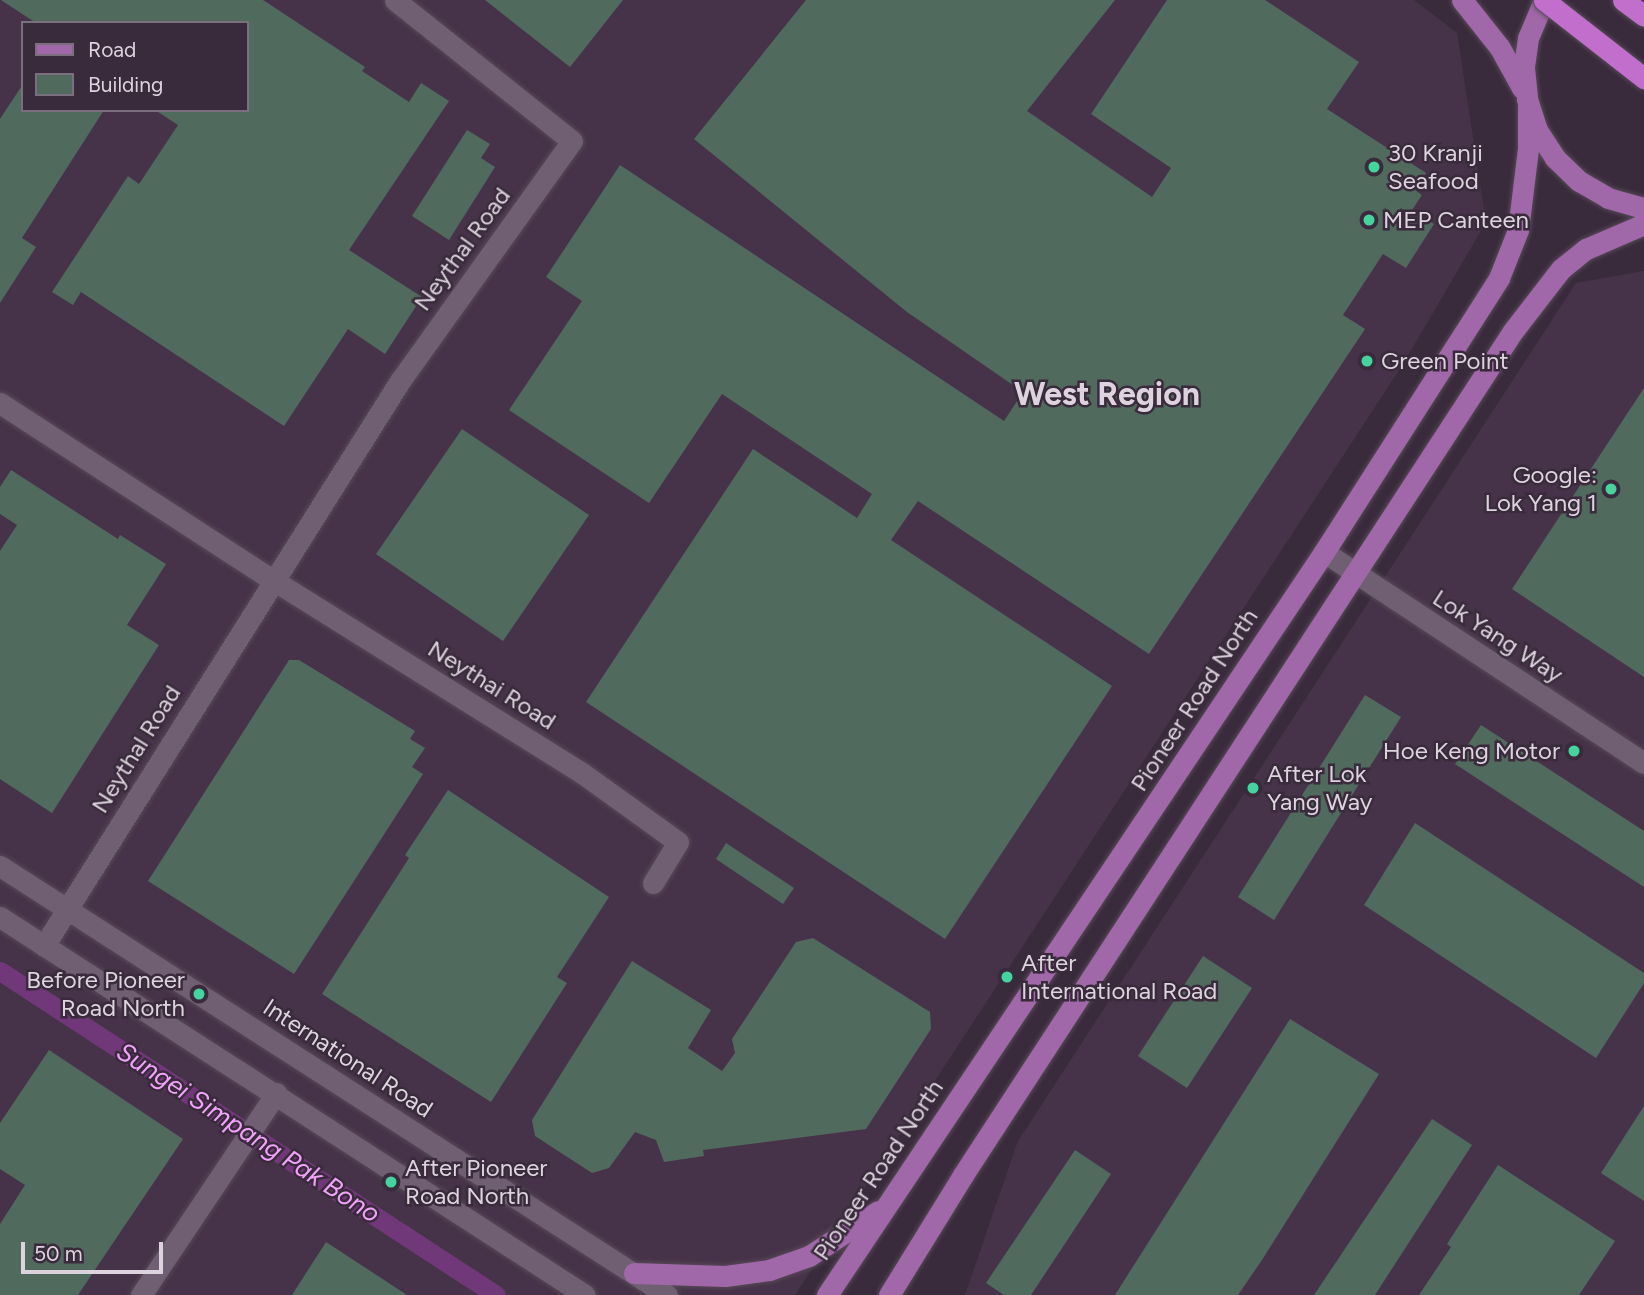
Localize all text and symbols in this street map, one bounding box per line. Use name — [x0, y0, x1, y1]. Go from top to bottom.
legend — [21, 21, 248, 112]
text: Road — [88, 37, 136, 62]
text: Building — [88, 72, 163, 97]
place label: 30 Kranji Seafood — [1388, 139, 1483, 195]
marker: 30 Kranji Seafood — [1366, 159, 1382, 175]
street label: Neythal Road — [408, 182, 516, 316]
place label: MEP Canteen — [1383, 206, 1529, 234]
marker: MEP Canteen — [1361, 212, 1377, 228]
place label: Green Point — [1381, 347, 1508, 375]
marker: Green Point — [1359, 353, 1375, 369]
district label: West Region — [1014, 375, 1200, 413]
place label: Google: Lok Yang 1 — [1484, 461, 1597, 517]
marker: Google: Lok Yang 1 — [1603, 481, 1619, 497]
street label: Lok Yang Way — [1428, 583, 1568, 689]
street label: Pioneer Road North — [1124, 604, 1264, 796]
street label: Neythai Road — [423, 634, 561, 736]
street label: Neythal Road — [85, 680, 187, 818]
place label: Hoe Keng Motor — [1383, 737, 1560, 765]
marker: Hoe Keng Motor — [1566, 743, 1582, 759]
place label: After Lok Yang Way — [1267, 760, 1372, 816]
marker: After Lok Yang Way — [1245, 780, 1261, 796]
place label: After International Road — [1021, 949, 1217, 1005]
place label: Before Pioneer Road North — [26, 966, 185, 1022]
marker: After International Road — [999, 969, 1015, 985]
marker: Before Pioneer Road North — [191, 986, 207, 1002]
street label: International Road — [258, 992, 438, 1124]
water label: Sungei Simpang Pak Bono — [111, 1036, 385, 1230]
street label: Pioneer Road North — [807, 1074, 949, 1266]
place label: After Pioneer Road North — [405, 1154, 547, 1210]
marker: After Pioneer Road North — [383, 1174, 399, 1190]
scale bar — [24, 1228, 166, 1272]
text: 50 m — [34, 1241, 83, 1266]

